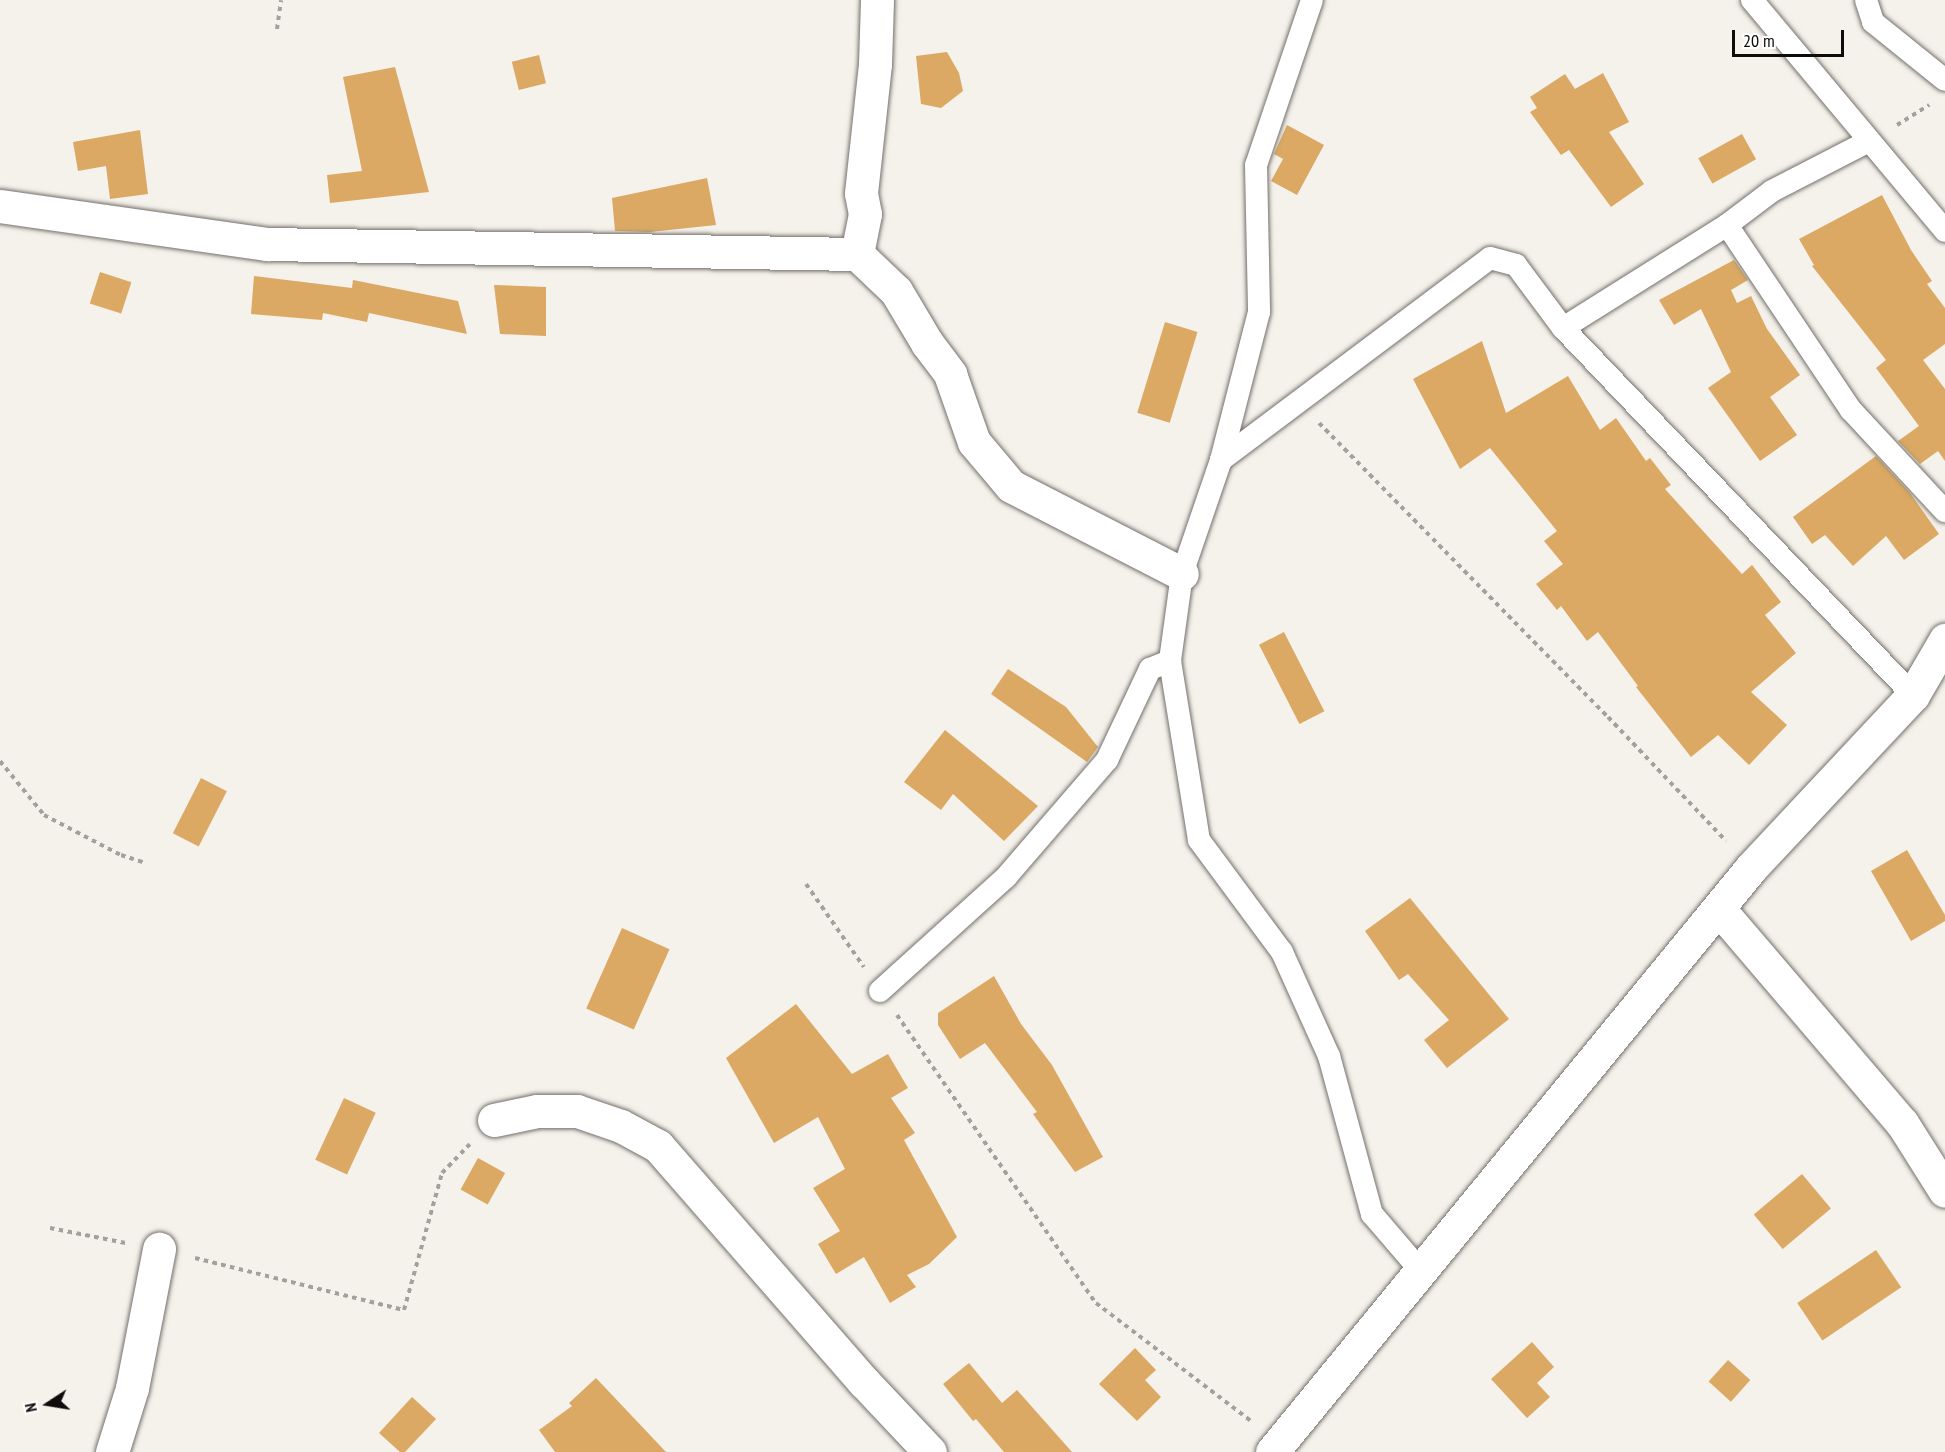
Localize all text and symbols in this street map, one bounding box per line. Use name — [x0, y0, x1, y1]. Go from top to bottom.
scale bar — [1735, 18, 1848, 56]
text: 20 m — [1743, 29, 1775, 52]
north arrow — [18, 1374, 78, 1434]
text: N — [20, 1401, 41, 1414]

